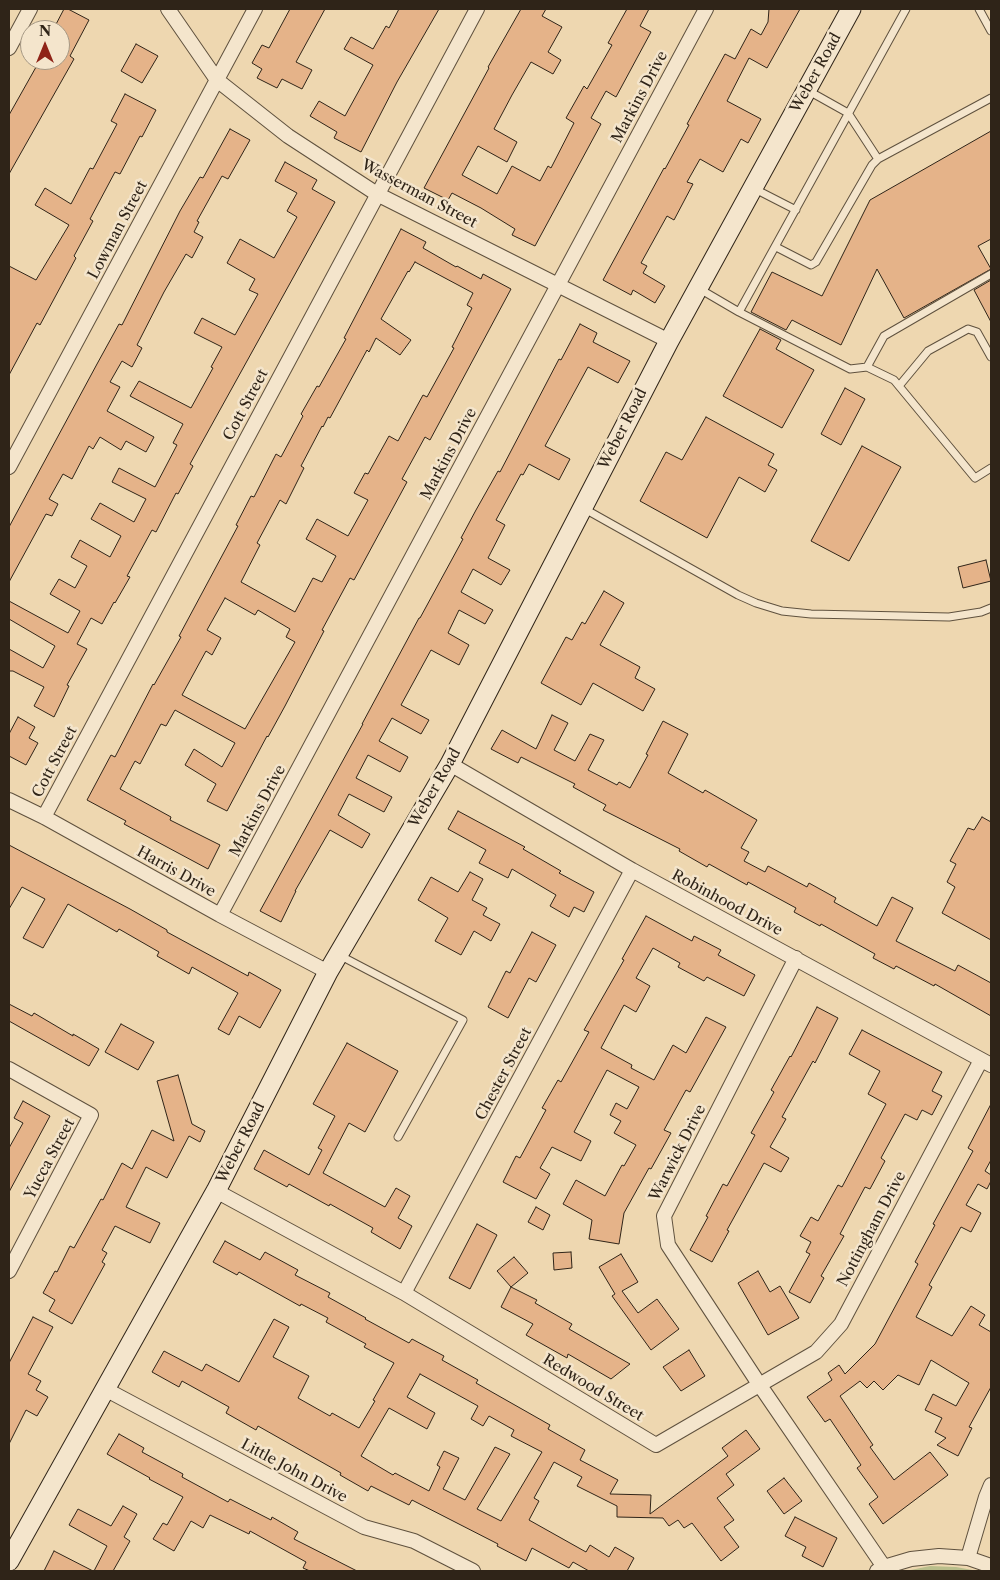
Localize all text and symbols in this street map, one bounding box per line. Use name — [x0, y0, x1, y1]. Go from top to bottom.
north arrow — [20, 20, 70, 70]
text: N — [39, 22, 51, 40]
street label: Weber Road — [787, 30, 845, 116]
street label: Markins Drive — [608, 48, 672, 146]
street label: Wasserman Street — [358, 156, 480, 232]
street label: Lowman Street — [85, 178, 151, 282]
street label: Cott Street — [220, 366, 272, 444]
street label: Weber Road — [595, 386, 651, 472]
street label: Markins Drive — [417, 405, 481, 503]
street label: Cott Street — [29, 723, 81, 801]
street label: Weber Road — [405, 745, 465, 831]
street label: Markins Drive — [226, 762, 290, 860]
street label: Harris Drive — [133, 843, 219, 901]
street label: Robinhood Drive — [668, 866, 786, 940]
street label: Chester Street — [472, 1025, 536, 1123]
street label: Weber Road — [213, 1100, 269, 1186]
street label: Warwick Drive — [646, 1102, 710, 1204]
street label: Yucca Street — [21, 1116, 79, 1202]
street label: Nottingham Drive — [834, 1168, 910, 1290]
street label: Redwood Street — [539, 1351, 647, 1425]
street label: Little John Drive — [238, 1435, 350, 1507]

